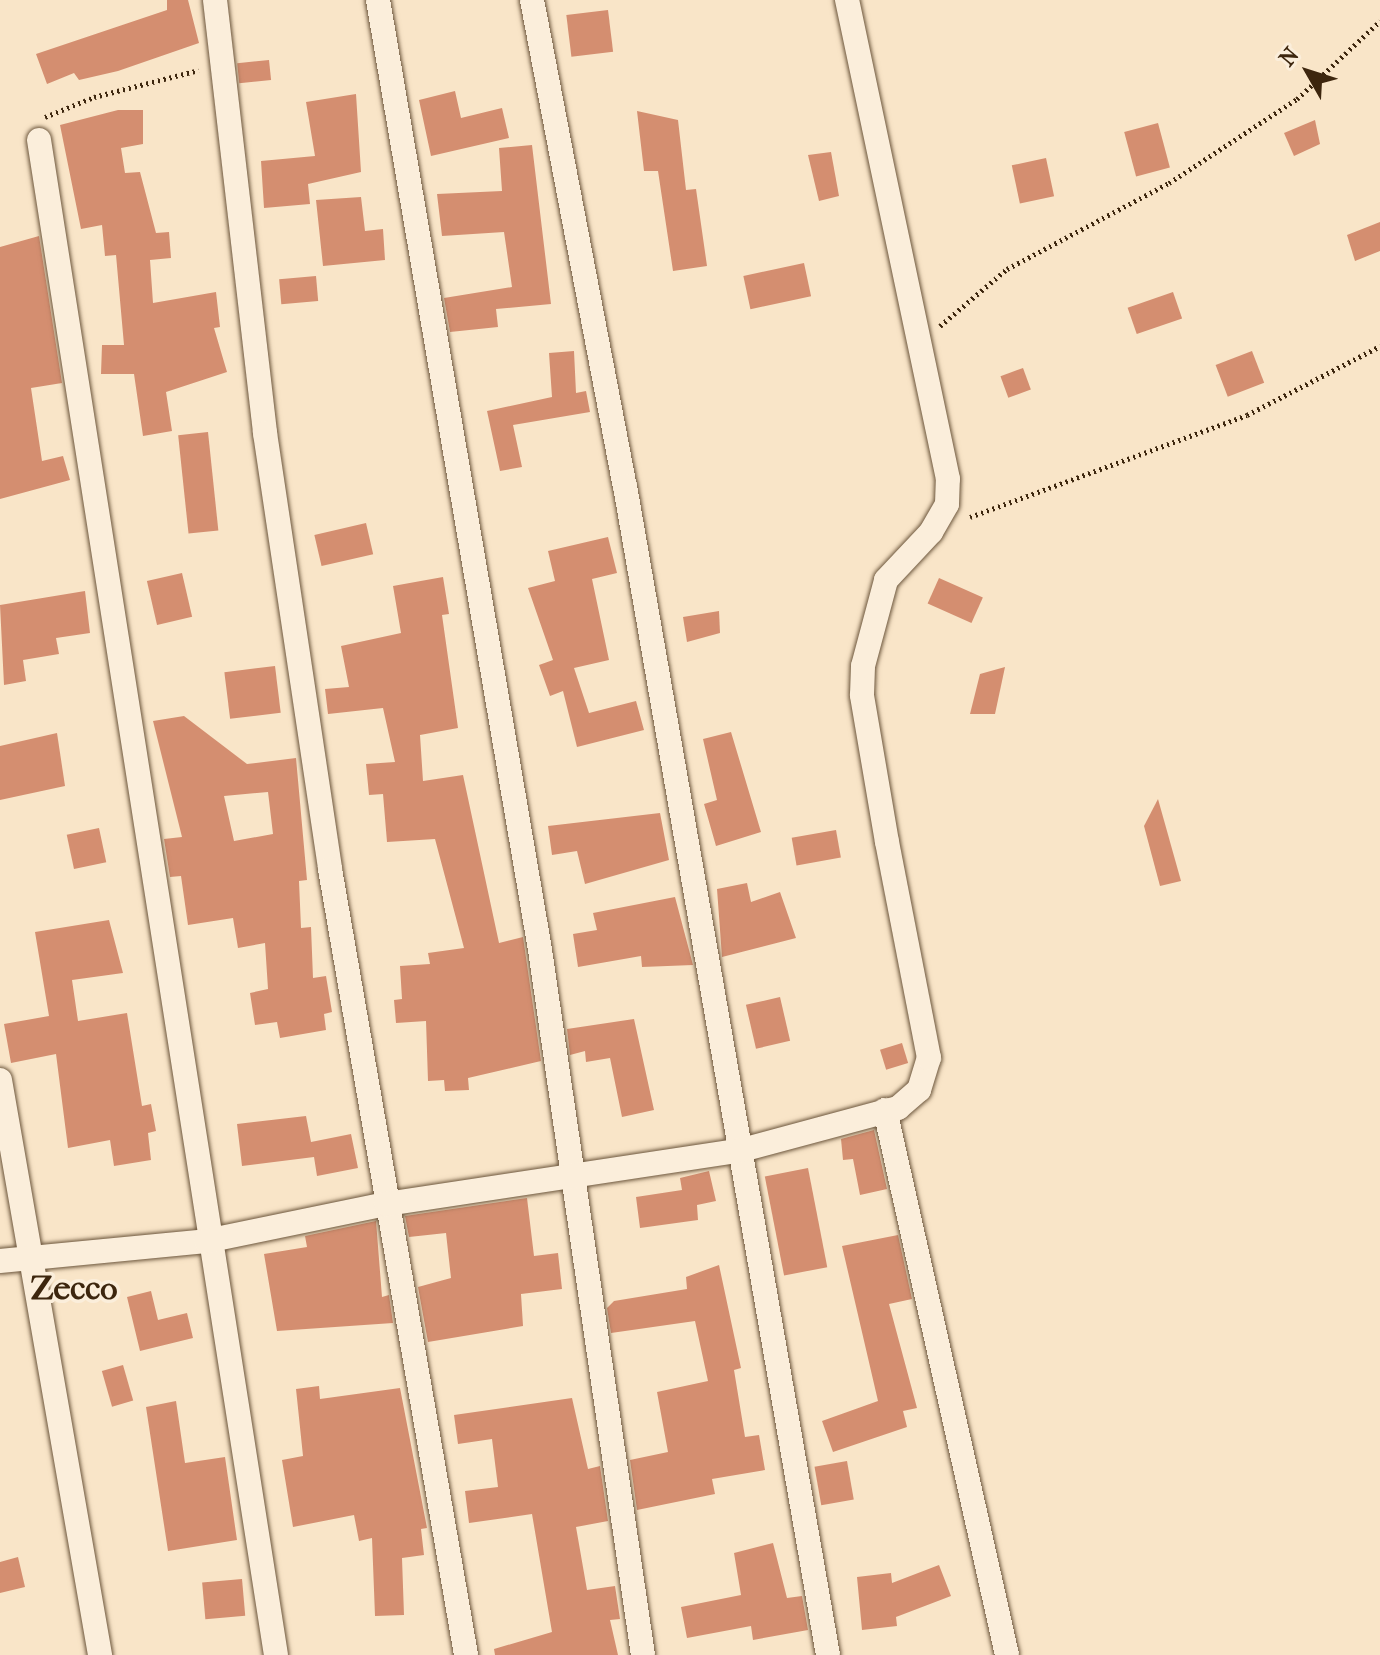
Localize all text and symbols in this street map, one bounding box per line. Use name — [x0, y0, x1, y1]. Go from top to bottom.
north arrow — [1268, 32, 1348, 112]
text: N — [1274, 42, 1305, 72]
district label: Zecco — [30, 1269, 118, 1309]

